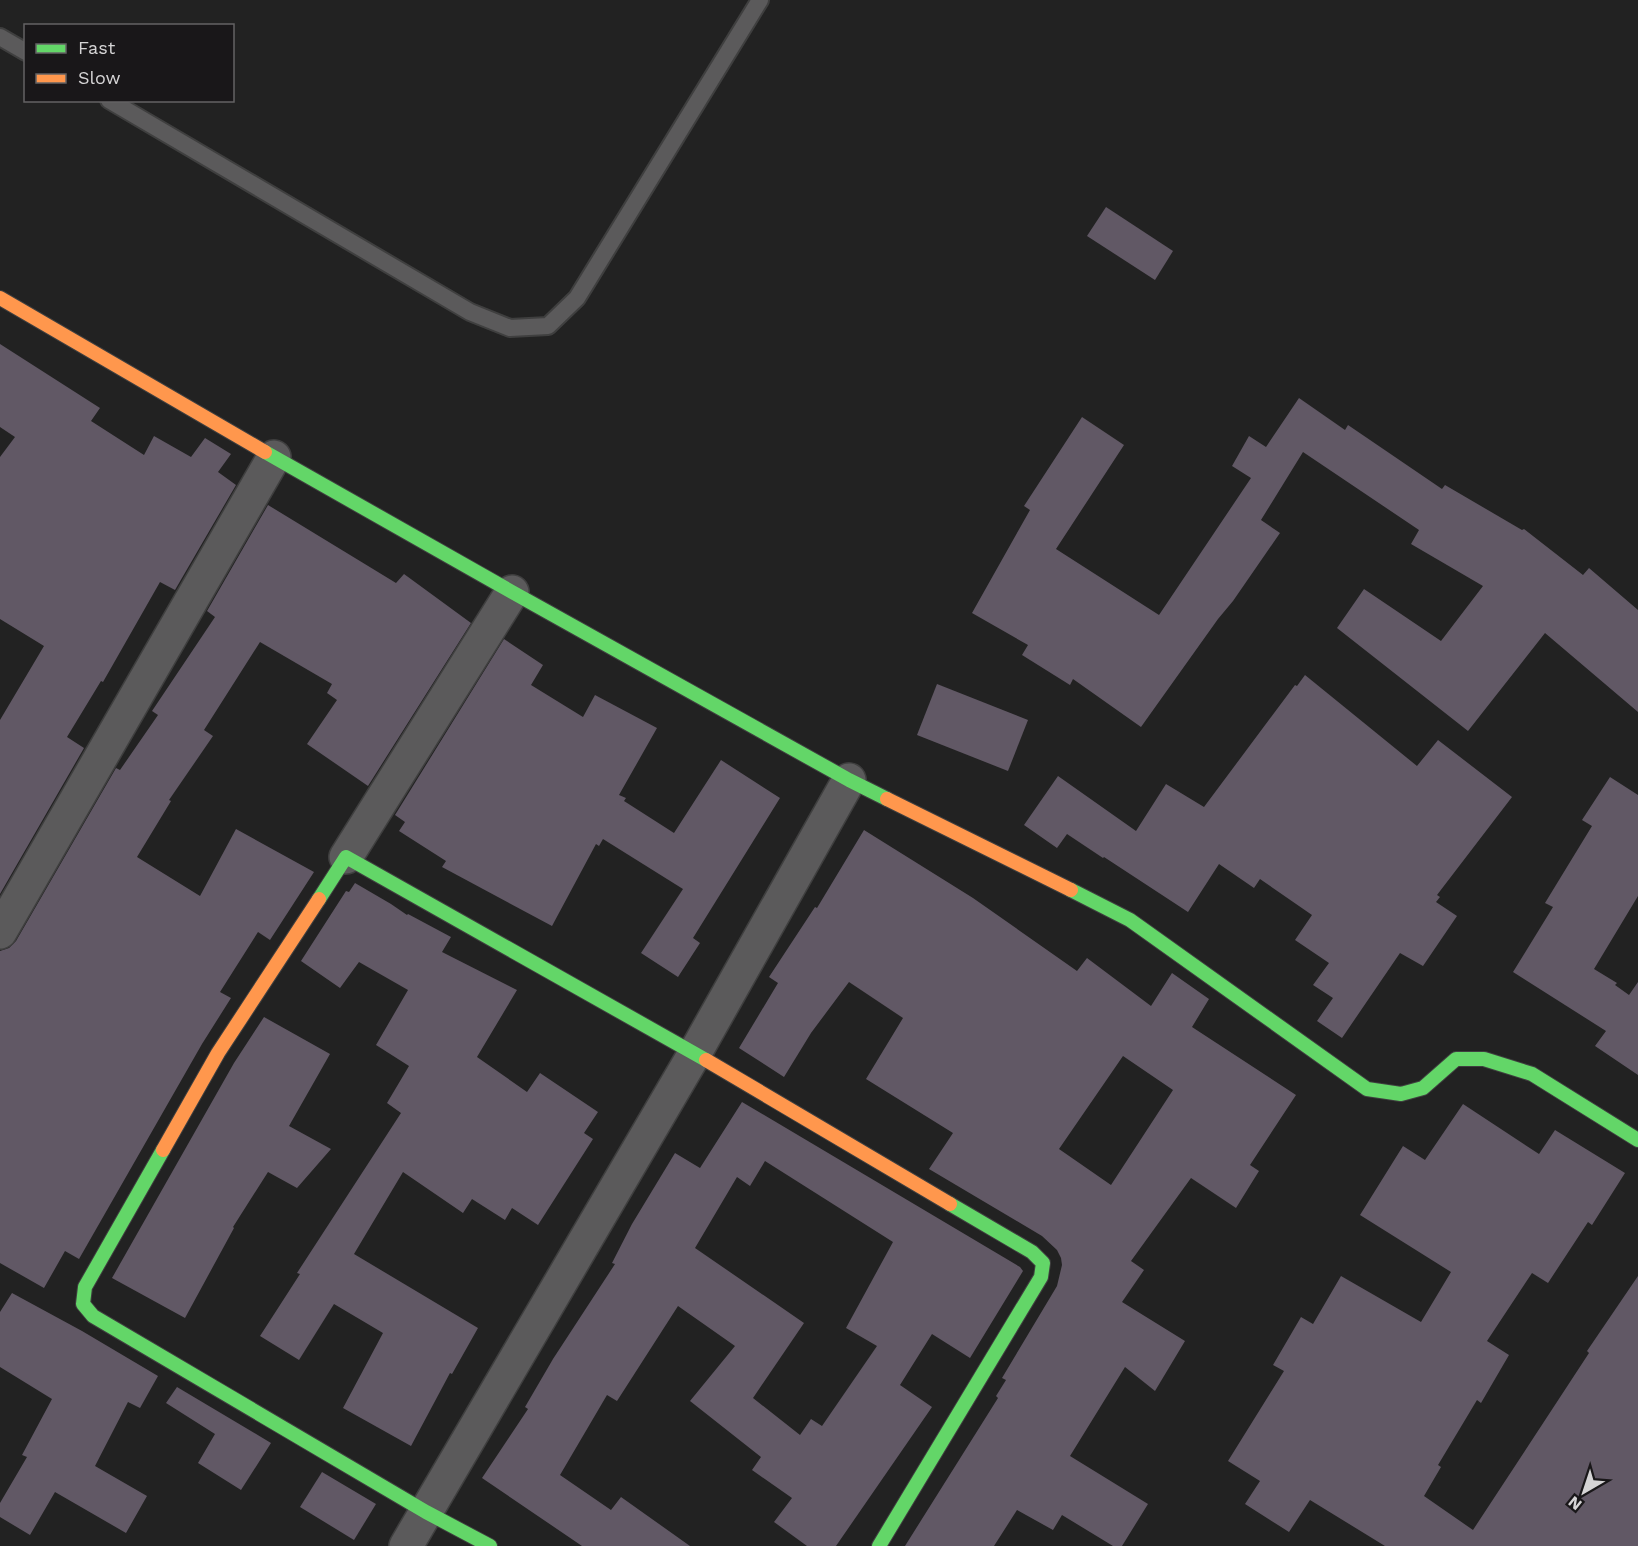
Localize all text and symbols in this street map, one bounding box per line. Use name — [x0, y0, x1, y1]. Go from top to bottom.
legend — [24, 24, 234, 102]
text: Fast — [78, 37, 116, 58]
text: Slow — [78, 67, 121, 88]
north arrow — [1554, 1462, 1614, 1522]
text: N — [1564, 1492, 1585, 1514]

